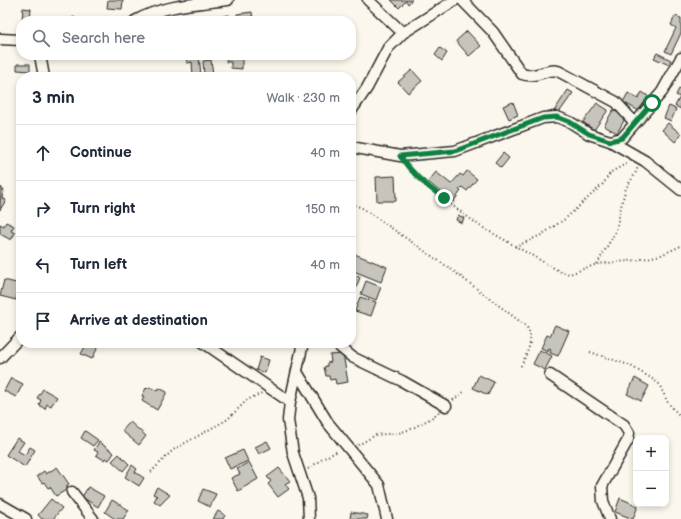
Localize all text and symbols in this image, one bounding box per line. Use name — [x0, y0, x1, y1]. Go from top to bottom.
search box — [16, 16, 356, 60]
icon: search — [30, 27, 52, 49]
text: Search here — [62, 29, 145, 48]
text: 3 min — [32, 88, 75, 108]
text: Walk · 230 m — [266, 90, 340, 106]
route start — [643, 94, 661, 112]
icon: ahead — [32, 142, 54, 164]
text: Continue — [70, 143, 132, 162]
text: 40 m — [310, 145, 340, 161]
route end — [435, 189, 453, 207]
icon: right — [32, 198, 54, 220]
text: Turn right — [70, 199, 135, 218]
text: 150 m — [306, 201, 340, 217]
icon: left — [32, 254, 54, 276]
text: Turn left — [70, 255, 127, 274]
text: 40 m — [310, 257, 340, 273]
icon: arrive — [32, 310, 54, 332]
text: Arrive at destination — [70, 311, 208, 330]
map controls — [633, 435, 669, 507]
button: + — [633, 435, 669, 471]
button: − — [633, 471, 669, 507]

